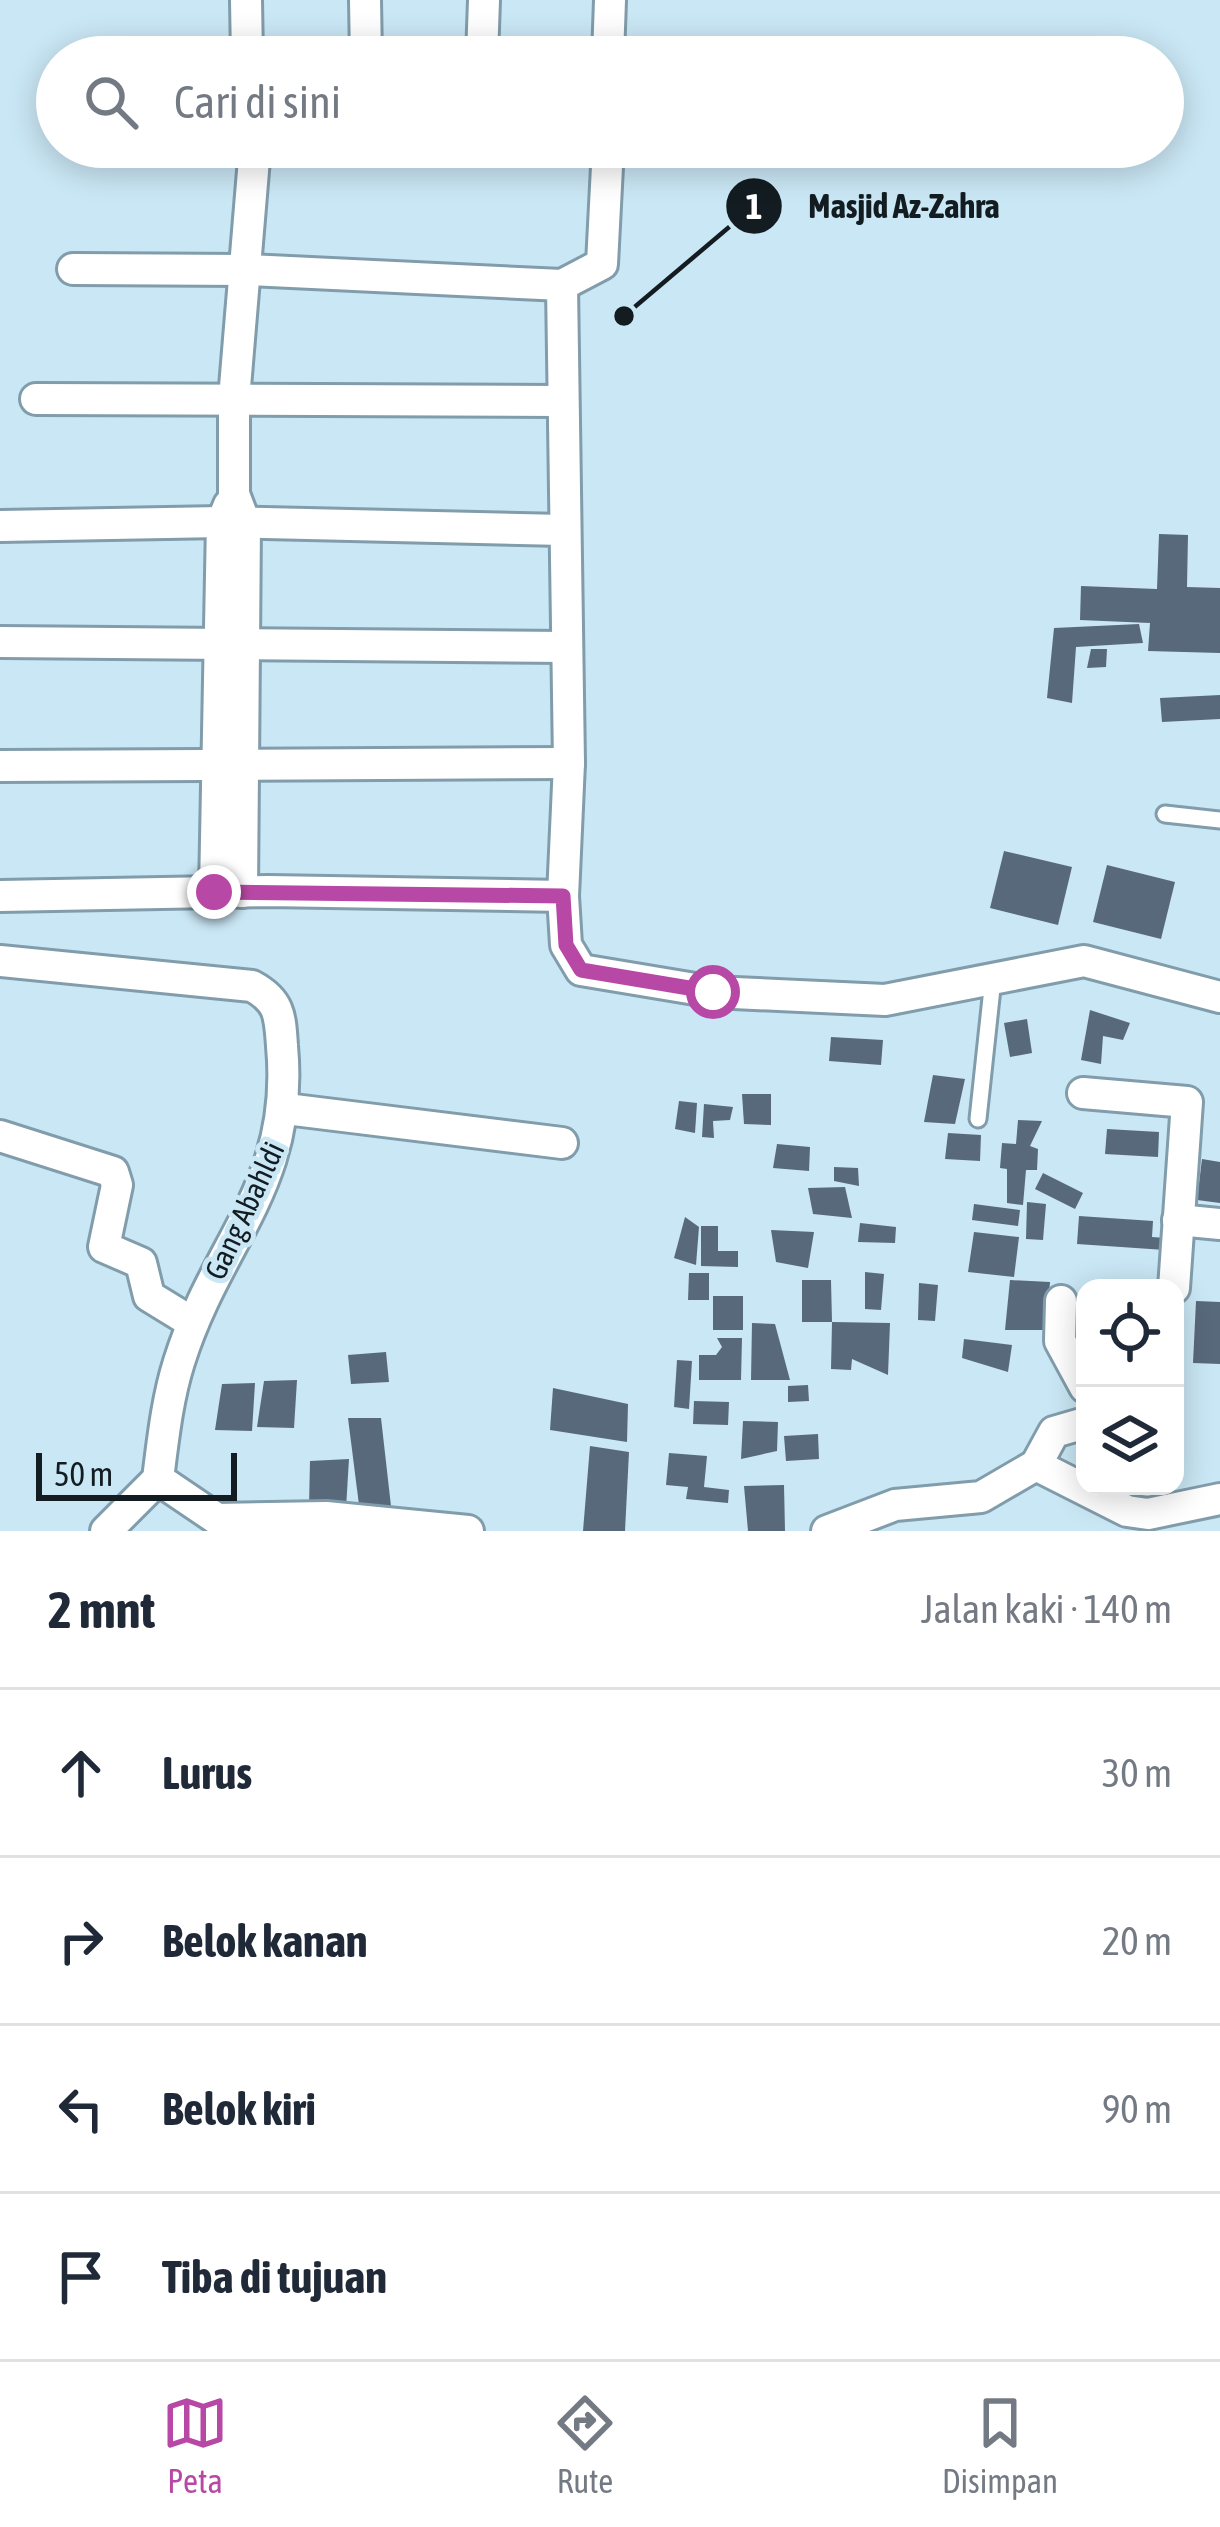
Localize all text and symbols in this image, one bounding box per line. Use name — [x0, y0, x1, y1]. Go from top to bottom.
search box — [36, 36, 1184, 168]
icon: search — [78, 69, 144, 135]
text: Cari di sini — [174, 76, 341, 128]
callout: Masjid Az-Zahra — [724, 171, 1024, 240]
text: 1 — [746, 185, 762, 227]
text: Masjid Az-Zahra — [808, 187, 1000, 225]
route end — [187, 865, 241, 919]
route start — [686, 965, 740, 1019]
street label: Gang Abahldi — [197, 1137, 291, 1285]
map controls — [1076, 1279, 1184, 1495]
button: locate — [1076, 1279, 1184, 1387]
button: layers — [1076, 1387, 1184, 1495]
scale bar — [36, 1447, 237, 1500]
text: 50 m — [54, 1455, 113, 1493]
text: 2 mnt — [48, 1580, 155, 1639]
text: Jalan kaki · 140 m — [921, 1587, 1172, 1631]
icon: ahead — [48, 1740, 114, 1806]
text: Lurus — [162, 1747, 252, 1799]
text: 30 m — [1102, 1751, 1172, 1795]
icon: right — [48, 1908, 114, 1974]
text: Belok kanan — [162, 1915, 368, 1967]
text: 20 m — [1102, 1919, 1172, 1963]
icon: left — [48, 2076, 114, 2142]
text: Belok kiri — [162, 2083, 316, 2135]
text: 90 m — [1102, 2087, 1172, 2131]
icon: arrive — [48, 2244, 114, 2310]
text: Tiba di tujuan — [162, 2251, 387, 2303]
tab: Peta — [162, 2390, 228, 2500]
tab: Rute — [552, 2390, 618, 2500]
tab: Disimpan — [942, 2390, 1058, 2500]

